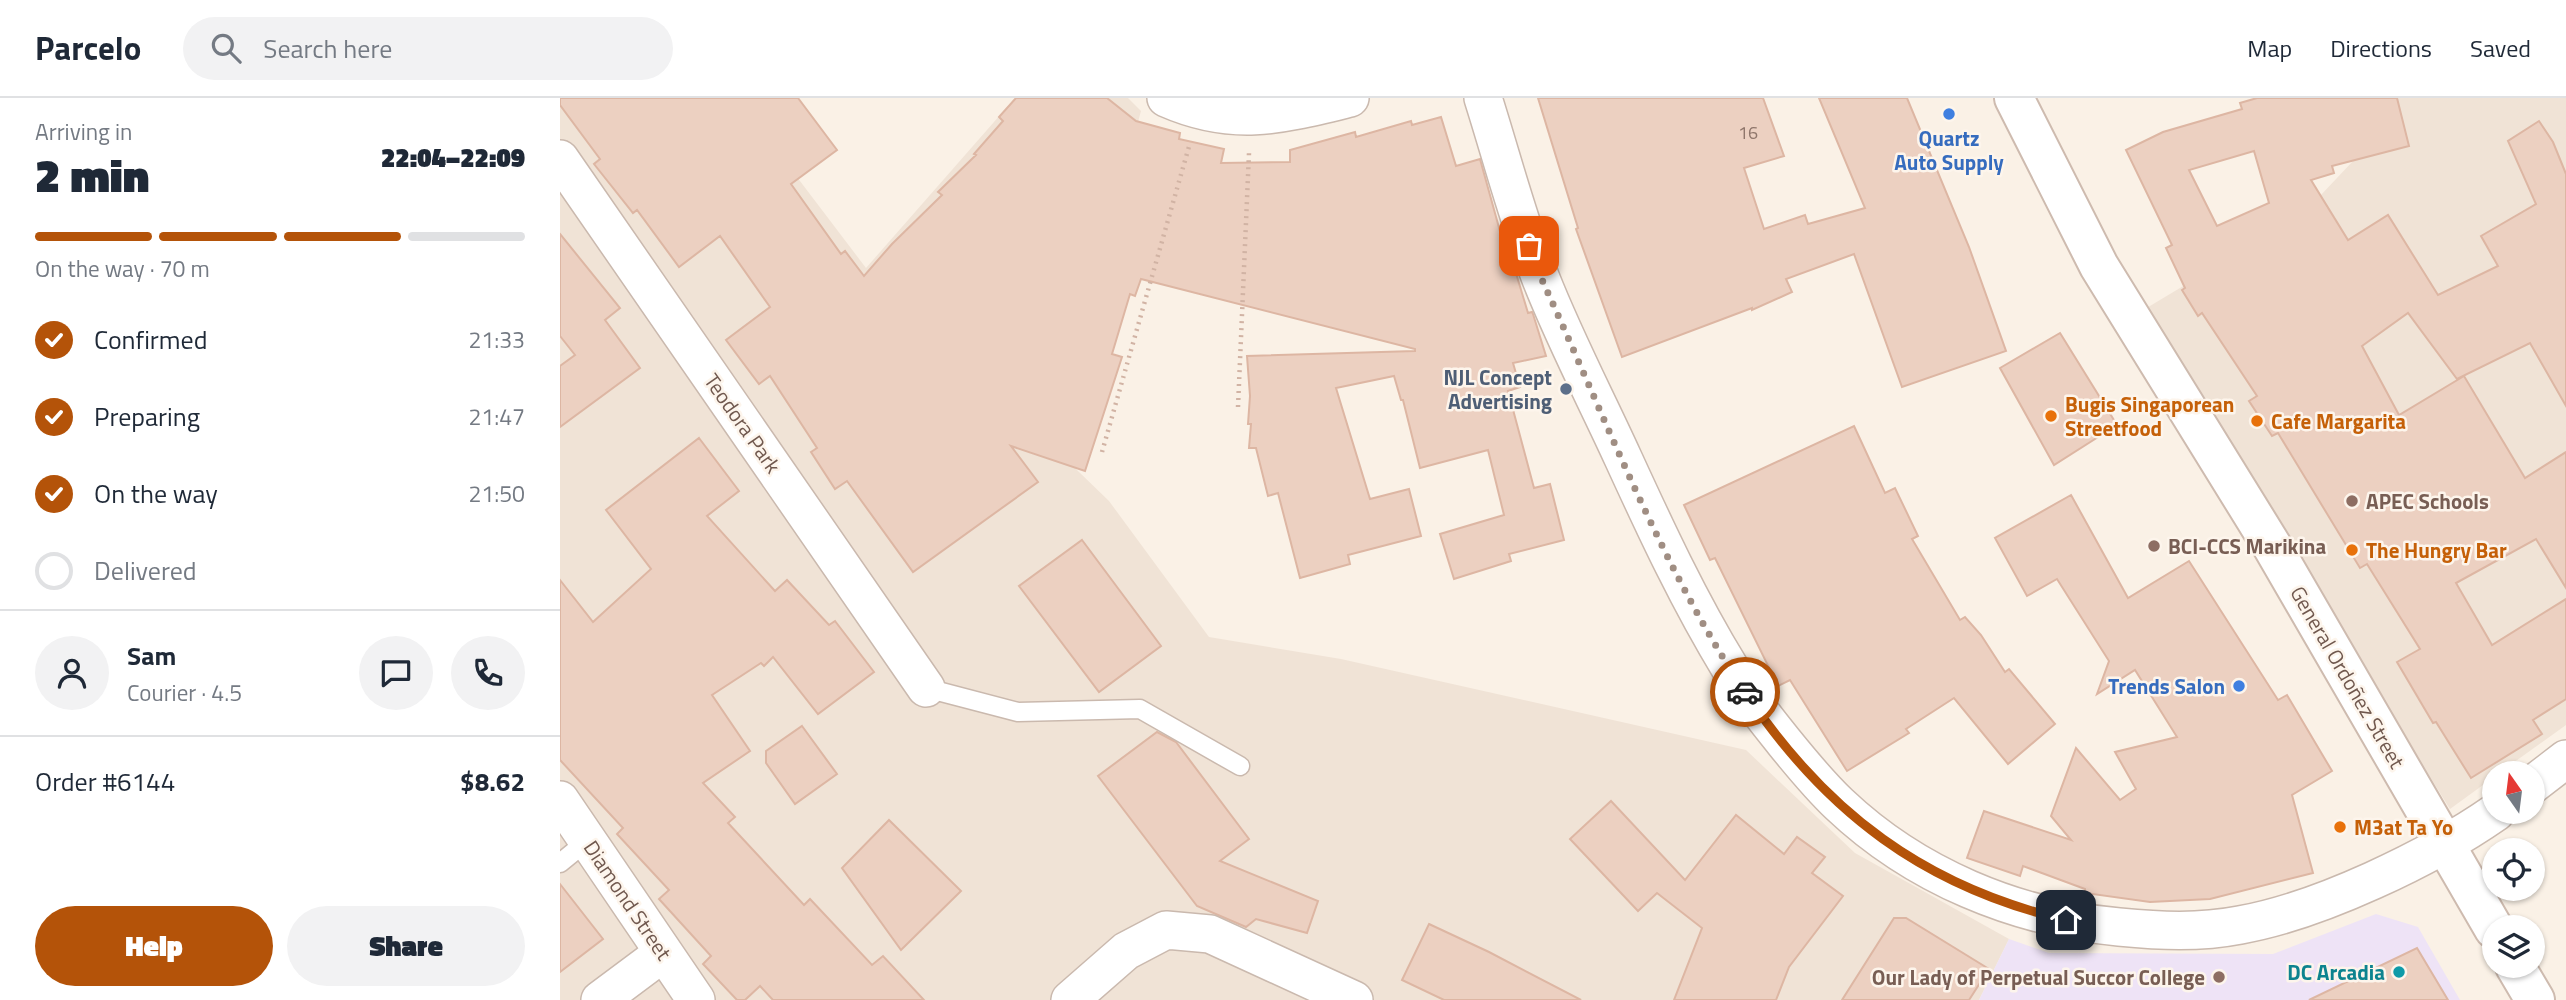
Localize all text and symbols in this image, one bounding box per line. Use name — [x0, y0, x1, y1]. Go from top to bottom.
search box — [183, 17, 673, 80]
text: Parcelo — [35, 23, 141, 73]
icon: search — [207, 29, 245, 67]
text: Search here — [263, 29, 392, 68]
text: Map — [2247, 30, 2292, 66]
text: Directions — [2330, 30, 2432, 66]
text: Saved — [2470, 30, 2531, 66]
marker: Quartz Auto Supply — [1941, 106, 1957, 122]
text: Arriving in — [35, 114, 132, 149]
house number: 16 — [1738, 119, 1758, 146]
place label: Quartz Auto Supply — [1894, 122, 2004, 178]
text: 22:04–22:09 — [381, 138, 525, 177]
text: 2 min — [35, 140, 149, 210]
pin — [1499, 216, 1559, 276]
icon: bag — [1510, 227, 1548, 265]
text: On the way · 70 m — [35, 251, 210, 286]
text: Confirmed — [94, 320, 208, 359]
icon: check — [35, 321, 73, 359]
text: 21:33 — [468, 322, 525, 357]
place label: NJL Concept Advertising — [1443, 361, 1552, 417]
street label: Teodora Park — [697, 366, 789, 480]
marker: NJL Concept Advertising — [1558, 381, 1574, 397]
place label: Bugis Singaporean Streetfood — [2065, 388, 2234, 444]
text: Preparing — [94, 397, 200, 436]
icon: check — [35, 398, 73, 436]
text: 21:47 — [468, 399, 525, 434]
place label: Cafe Margarita — [2271, 405, 2406, 437]
marker: Bugis Singaporean Streetfood — [2043, 408, 2059, 424]
marker: Cafe Margarita — [2249, 413, 2265, 429]
text: On the way — [94, 474, 218, 513]
icon: check — [35, 475, 73, 513]
text: 21:50 — [468, 476, 525, 511]
place label: APEC Schools — [2366, 485, 2489, 517]
marker: APEC Schools — [2344, 493, 2360, 509]
place label: BCI-CCS Marikina — [2168, 530, 2326, 562]
place label: The Hungry Bar — [2366, 534, 2507, 566]
marker: BCI-CCS Marikina — [2146, 538, 2162, 554]
marker: The Hungry Bar — [2344, 542, 2360, 558]
text: Delivered — [94, 551, 197, 590]
street label: General Ordoñez Street — [2283, 580, 2414, 775]
button: person — [35, 636, 109, 710]
text: Sam — [127, 636, 176, 675]
button: chat — [359, 636, 433, 710]
button: phone — [451, 636, 525, 710]
courier — [1710, 657, 1780, 727]
place label: Trends Salon — [2108, 670, 2225, 702]
icon: car — [1726, 673, 1764, 711]
text: Courier · 4.5 — [127, 675, 242, 710]
marker: Trends Salon — [2231, 678, 2247, 694]
north arrow — [2482, 761, 2544, 824]
map controls — [2482, 761, 2545, 978]
text: Order #6144 — [35, 762, 175, 801]
text: $8.62 — [460, 762, 525, 801]
place label: M3at Ta Yo — [2354, 811, 2453, 843]
marker: M3at Ta Yo — [2332, 819, 2348, 835]
street label: Diamond Street — [576, 834, 680, 967]
button: locate — [2482, 838, 2545, 901]
pin — [2036, 890, 2096, 950]
icon: home — [2047, 901, 2085, 939]
button: Help — [35, 906, 273, 986]
button: Share — [287, 906, 525, 986]
button: layers — [2482, 915, 2545, 978]
place label: DC Arcadia — [2287, 956, 2385, 988]
place label: Our Lady of Perpetual Succor College — [1872, 961, 2205, 993]
marker: DC Arcadia — [2391, 964, 2407, 980]
marker: Our Lady of Perpetual Succor College — [2211, 969, 2227, 985]

